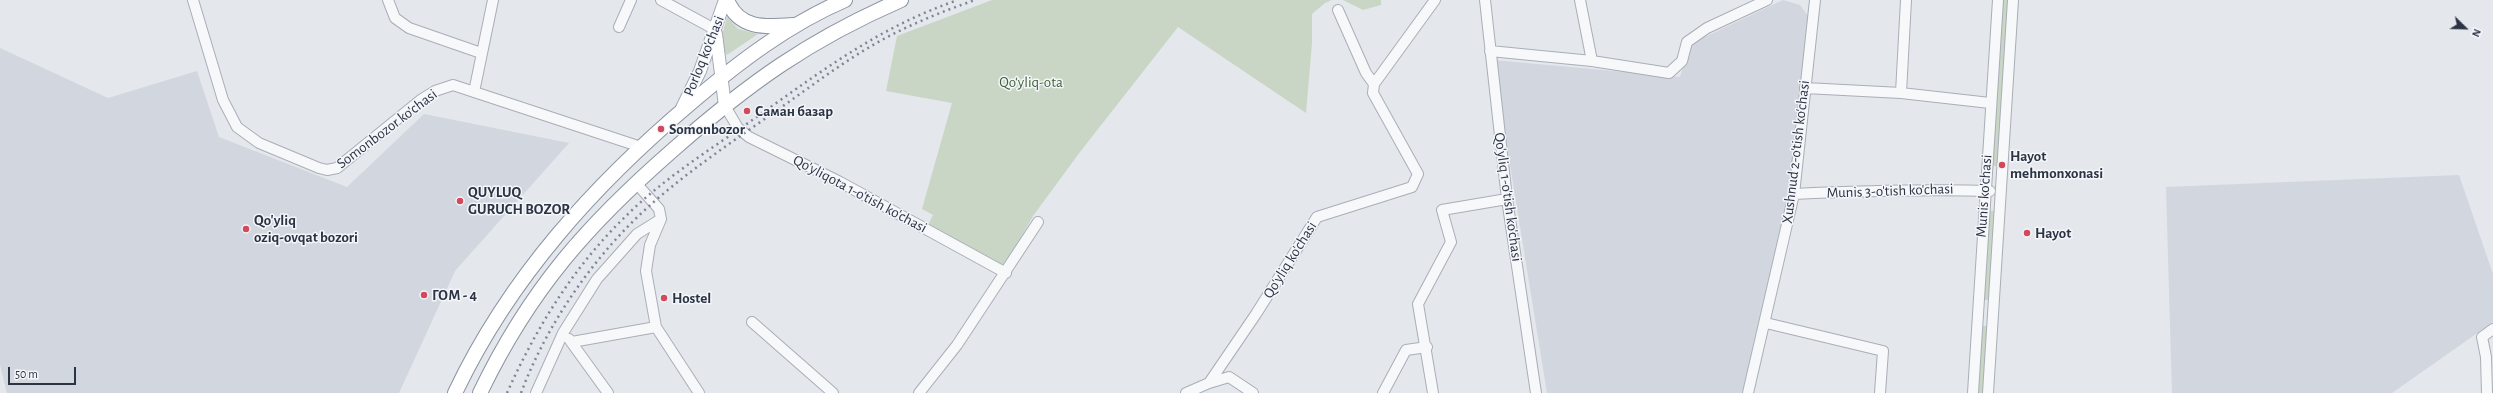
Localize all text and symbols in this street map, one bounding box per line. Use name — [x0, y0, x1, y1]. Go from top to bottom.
north arrow — [2445, 8, 2485, 48]
street label: Porloq ko'chasi — [680, 13, 728, 99]
text: N — [2470, 27, 2483, 39]
park label: Qo‘yliq-ota — [999, 73, 1063, 91]
street label: Xushnud 2-o'tish ko'chasi — [1778, 79, 1814, 225]
street label: Somonbozor ko'chasi — [333, 85, 441, 173]
place label: Саман базар — [755, 102, 833, 120]
marker: Саман базар — [742, 106, 752, 116]
place label: Somonbozor — [669, 120, 745, 138]
marker: Somonbozor — [656, 124, 666, 134]
street label: Qo'yliq 1-o'tish ko'chasi — [1490, 131, 1526, 263]
place label: Hayot mehmonxonasi — [2010, 147, 2103, 182]
street label: Qo'yliqota 1-o'tish ko'chasi — [790, 151, 930, 237]
street label: Munis ko'chasi — [1972, 154, 1996, 238]
marker: Hayot mehmonxonasi — [1997, 160, 2007, 170]
street label: Munis 3-o'tish ko'chasi — [1826, 180, 1954, 202]
place label: QUYLUQ GURUCH BOZOR — [468, 183, 570, 218]
marker: QUYLUQ GURUCH BOZOR — [455, 196, 465, 206]
place label: Qo'yliq oziq-ovqat bozori — [254, 211, 358, 246]
street label: Qo'yliq ko'chasi — [1259, 218, 1321, 302]
marker: Qo'yliq oziq-ovqat bozori — [241, 224, 251, 234]
place label: Hayot — [2035, 224, 2071, 242]
marker: Hayot — [2022, 228, 2032, 238]
place label: ГОМ - 4 — [432, 286, 477, 304]
place label: Hostel — [672, 289, 711, 307]
marker: ГОМ - 4 — [419, 290, 429, 300]
marker: Hostel — [659, 293, 669, 303]
scale bar — [10, 359, 78, 385]
text: 50 m — [15, 368, 38, 380]

